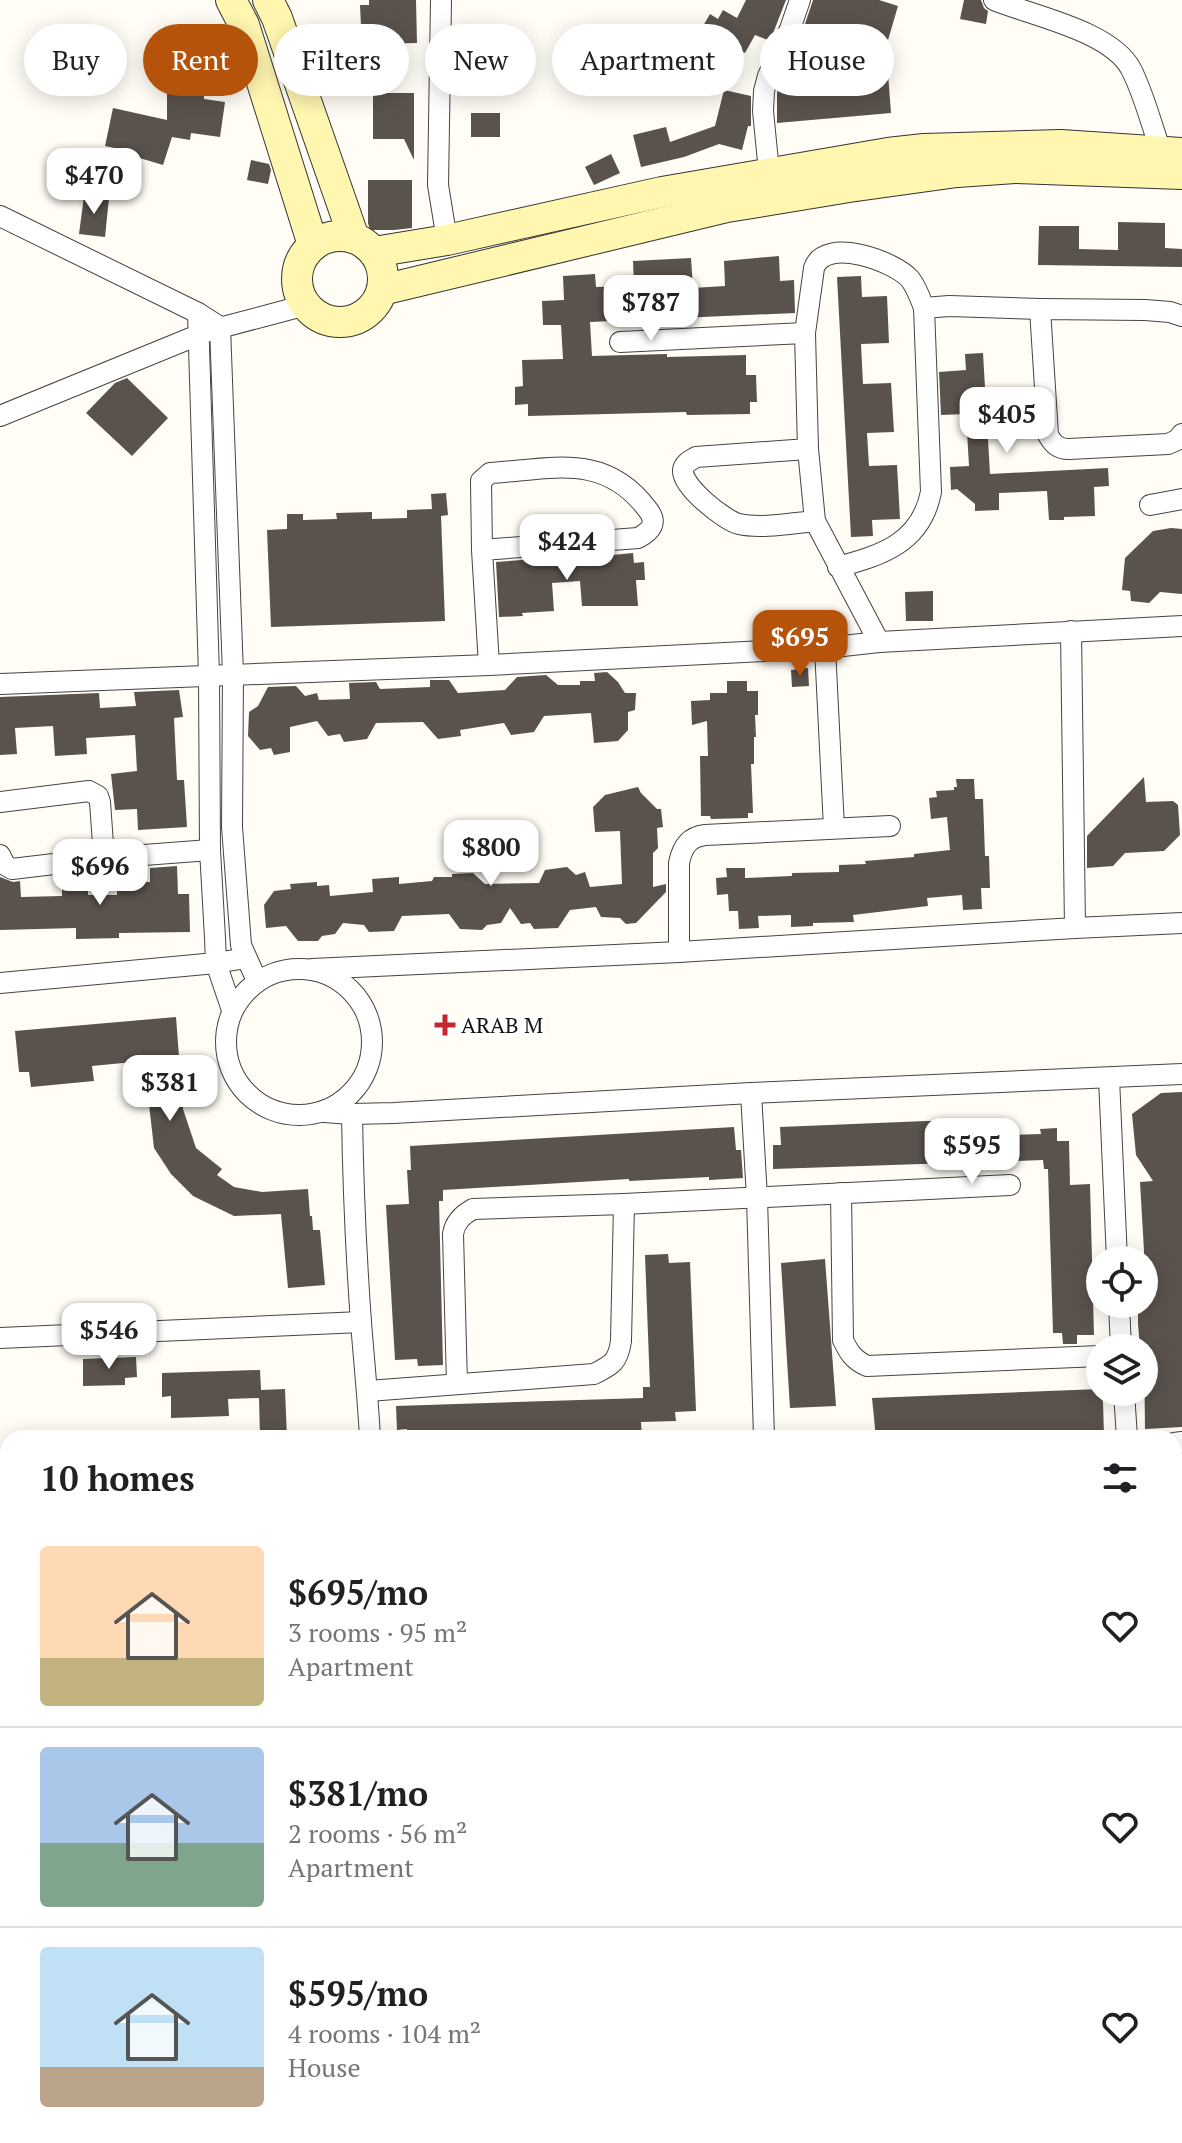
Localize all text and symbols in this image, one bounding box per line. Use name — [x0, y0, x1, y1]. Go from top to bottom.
chip: Buy — [24, 24, 127, 96]
chip: Rent — [143, 24, 258, 96]
chip: Filters — [274, 24, 409, 96]
chip: New — [425, 24, 536, 96]
chip: Apartment — [552, 24, 744, 96]
chip: House — [760, 24, 894, 96]
pin: $470 — [47, 148, 141, 216]
text: $470 — [65, 157, 123, 191]
pin: $787 — [604, 275, 698, 343]
text: $787 — [622, 284, 680, 318]
pin: $405 — [960, 387, 1054, 455]
text: $405 — [978, 396, 1036, 430]
pin: $424 — [520, 514, 614, 582]
text: $424 — [538, 523, 596, 557]
pin: $695 — [753, 610, 847, 678]
text: $695 — [771, 619, 829, 653]
pin: $800 — [444, 820, 538, 888]
text: $800 — [462, 829, 520, 863]
pin: $696 — [53, 839, 147, 907]
text: $696 — [71, 848, 129, 882]
place label: ARAB M — [461, 1010, 543, 1039]
marker: ARAB M — [436, 1016, 454, 1034]
pin: $381 — [123, 1055, 217, 1123]
text: $381 — [141, 1064, 199, 1098]
pin: $595 — [925, 1118, 1019, 1186]
text: $595 — [943, 1127, 1001, 1161]
map controls — [1086, 1246, 1158, 1406]
button: locate — [1086, 1246, 1158, 1318]
pin: $546 — [62, 1303, 156, 1371]
text: $546 — [80, 1312, 138, 1346]
button: layers — [1086, 1334, 1158, 1406]
text: 10 homes — [40, 1456, 195, 1501]
icon: filters — [1098, 1456, 1142, 1500]
text: $695/mo — [288, 1570, 428, 1615]
icon: home — [104, 1578, 200, 1674]
icon: heart — [1098, 1604, 1142, 1648]
text: 3 rooms · 95 m² — [288, 1615, 467, 1649]
text: Apartment — [288, 1649, 414, 1683]
text: $381/mo — [288, 1771, 428, 1816]
icon: home — [104, 1779, 200, 1875]
icon: heart — [1098, 1805, 1142, 1849]
text: 2 rooms · 56 m² — [288, 1816, 467, 1850]
text: Apartment — [288, 1850, 414, 1884]
text: $595/mo — [288, 1971, 428, 2016]
icon: home — [104, 1979, 200, 2075]
icon: heart — [1098, 2005, 1142, 2049]
text: 4 rooms · 104 m² — [288, 2016, 481, 2050]
text: House — [288, 2050, 361, 2084]

